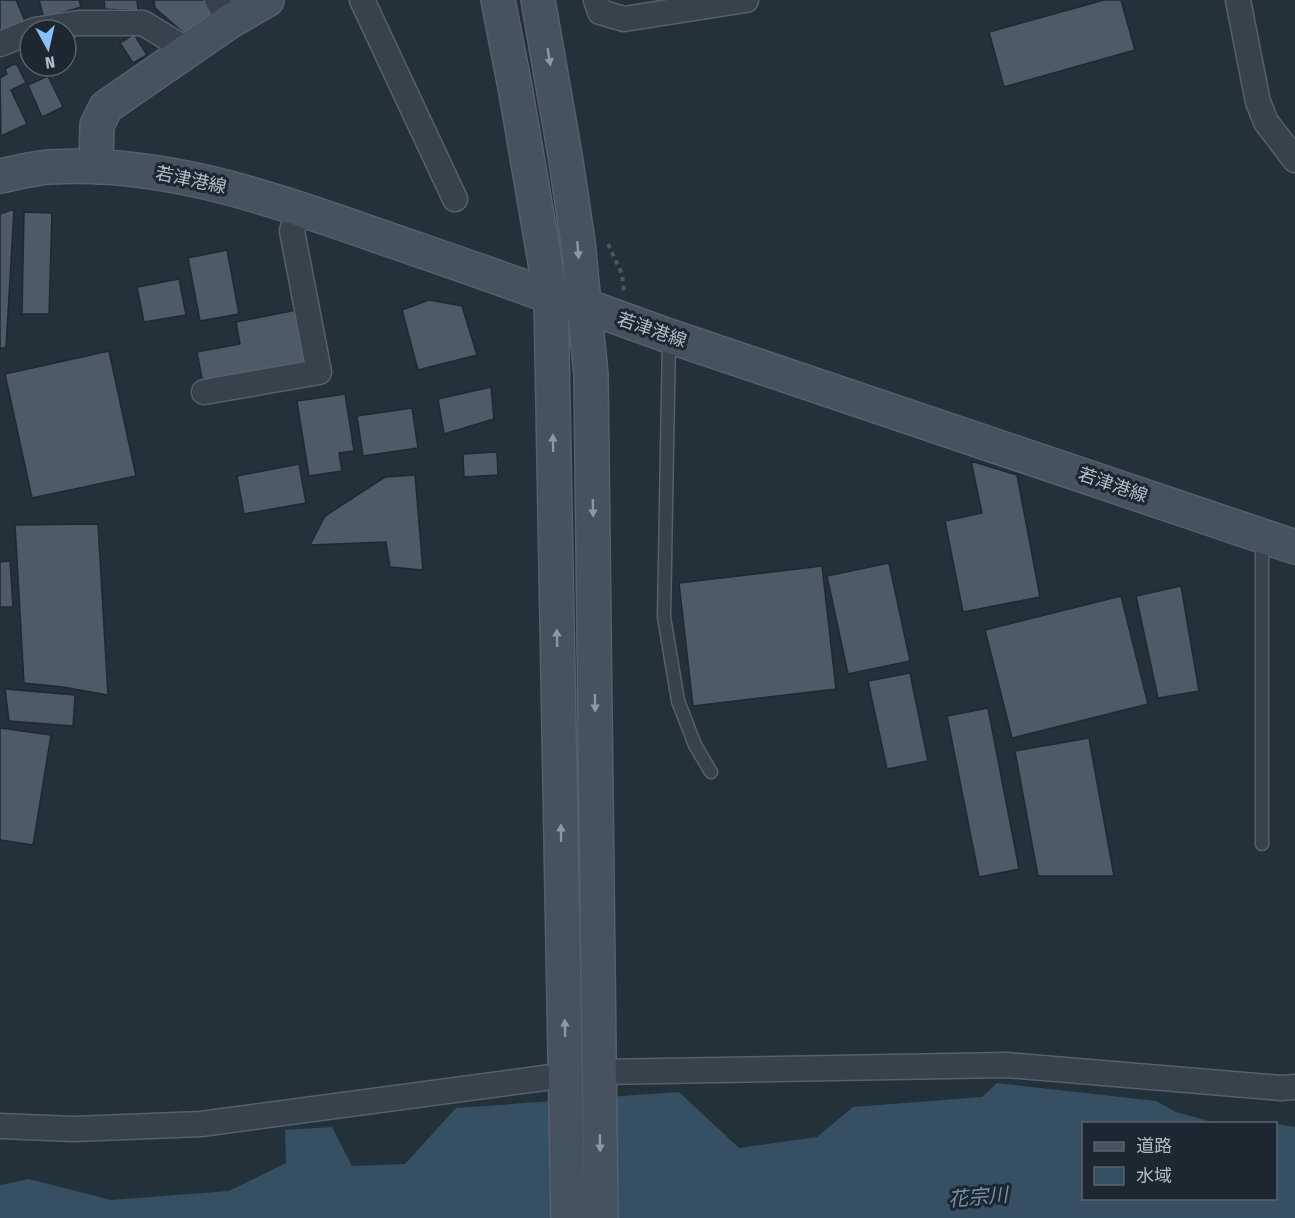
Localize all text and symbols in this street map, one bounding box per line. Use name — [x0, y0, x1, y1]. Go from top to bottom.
north arrow — [18, 18, 78, 78]
one-way arrow — [545, 48, 554, 67]
text: N — [44, 52, 56, 72]
street label: 若津港線 — [153, 162, 229, 198]
one-way arrow — [573, 241, 583, 260]
street label: 若津港線 — [614, 308, 690, 352]
one-way arrow — [549, 434, 558, 453]
street label: 若津港線 — [1075, 463, 1151, 507]
one-way arrow — [588, 498, 598, 517]
one-way arrow — [552, 629, 562, 648]
one-way arrow — [590, 693, 600, 712]
one-way arrow — [556, 824, 566, 843]
one-way arrow — [560, 1019, 570, 1038]
legend — [1082, 1122, 1277, 1200]
one-way arrow — [595, 1134, 605, 1153]
text: 道路 — [1136, 1135, 1172, 1157]
text: 水域 — [1136, 1165, 1172, 1187]
water label: 花宗川 — [947, 1182, 1011, 1212]

